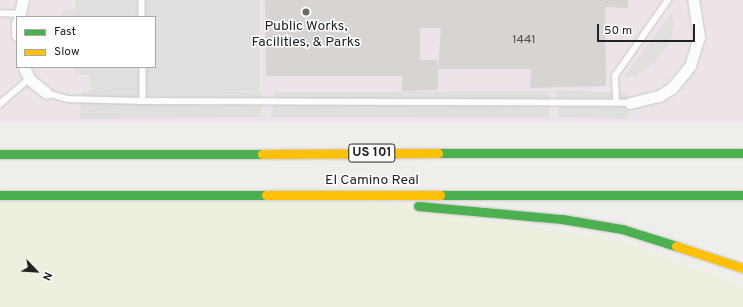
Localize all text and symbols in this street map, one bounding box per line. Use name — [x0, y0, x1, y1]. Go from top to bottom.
marker: Public Works, Facilities, & Parks — [301, 7, 311, 17]
legend — [16, 16, 156, 68]
scale bar — [599, 16, 697, 42]
place label: Public Works, Facilities, & Parks — [251, 19, 361, 52]
text: 50 m — [604, 23, 632, 39]
text: Fast — [54, 24, 76, 40]
house number: 1441 — [512, 34, 536, 48]
text: Slow — [54, 44, 80, 60]
road number: US 101 — [348, 142, 396, 164]
street label: El Camino Real — [325, 173, 419, 189]
north arrow — [16, 251, 56, 291]
text: N — [39, 270, 55, 283]

